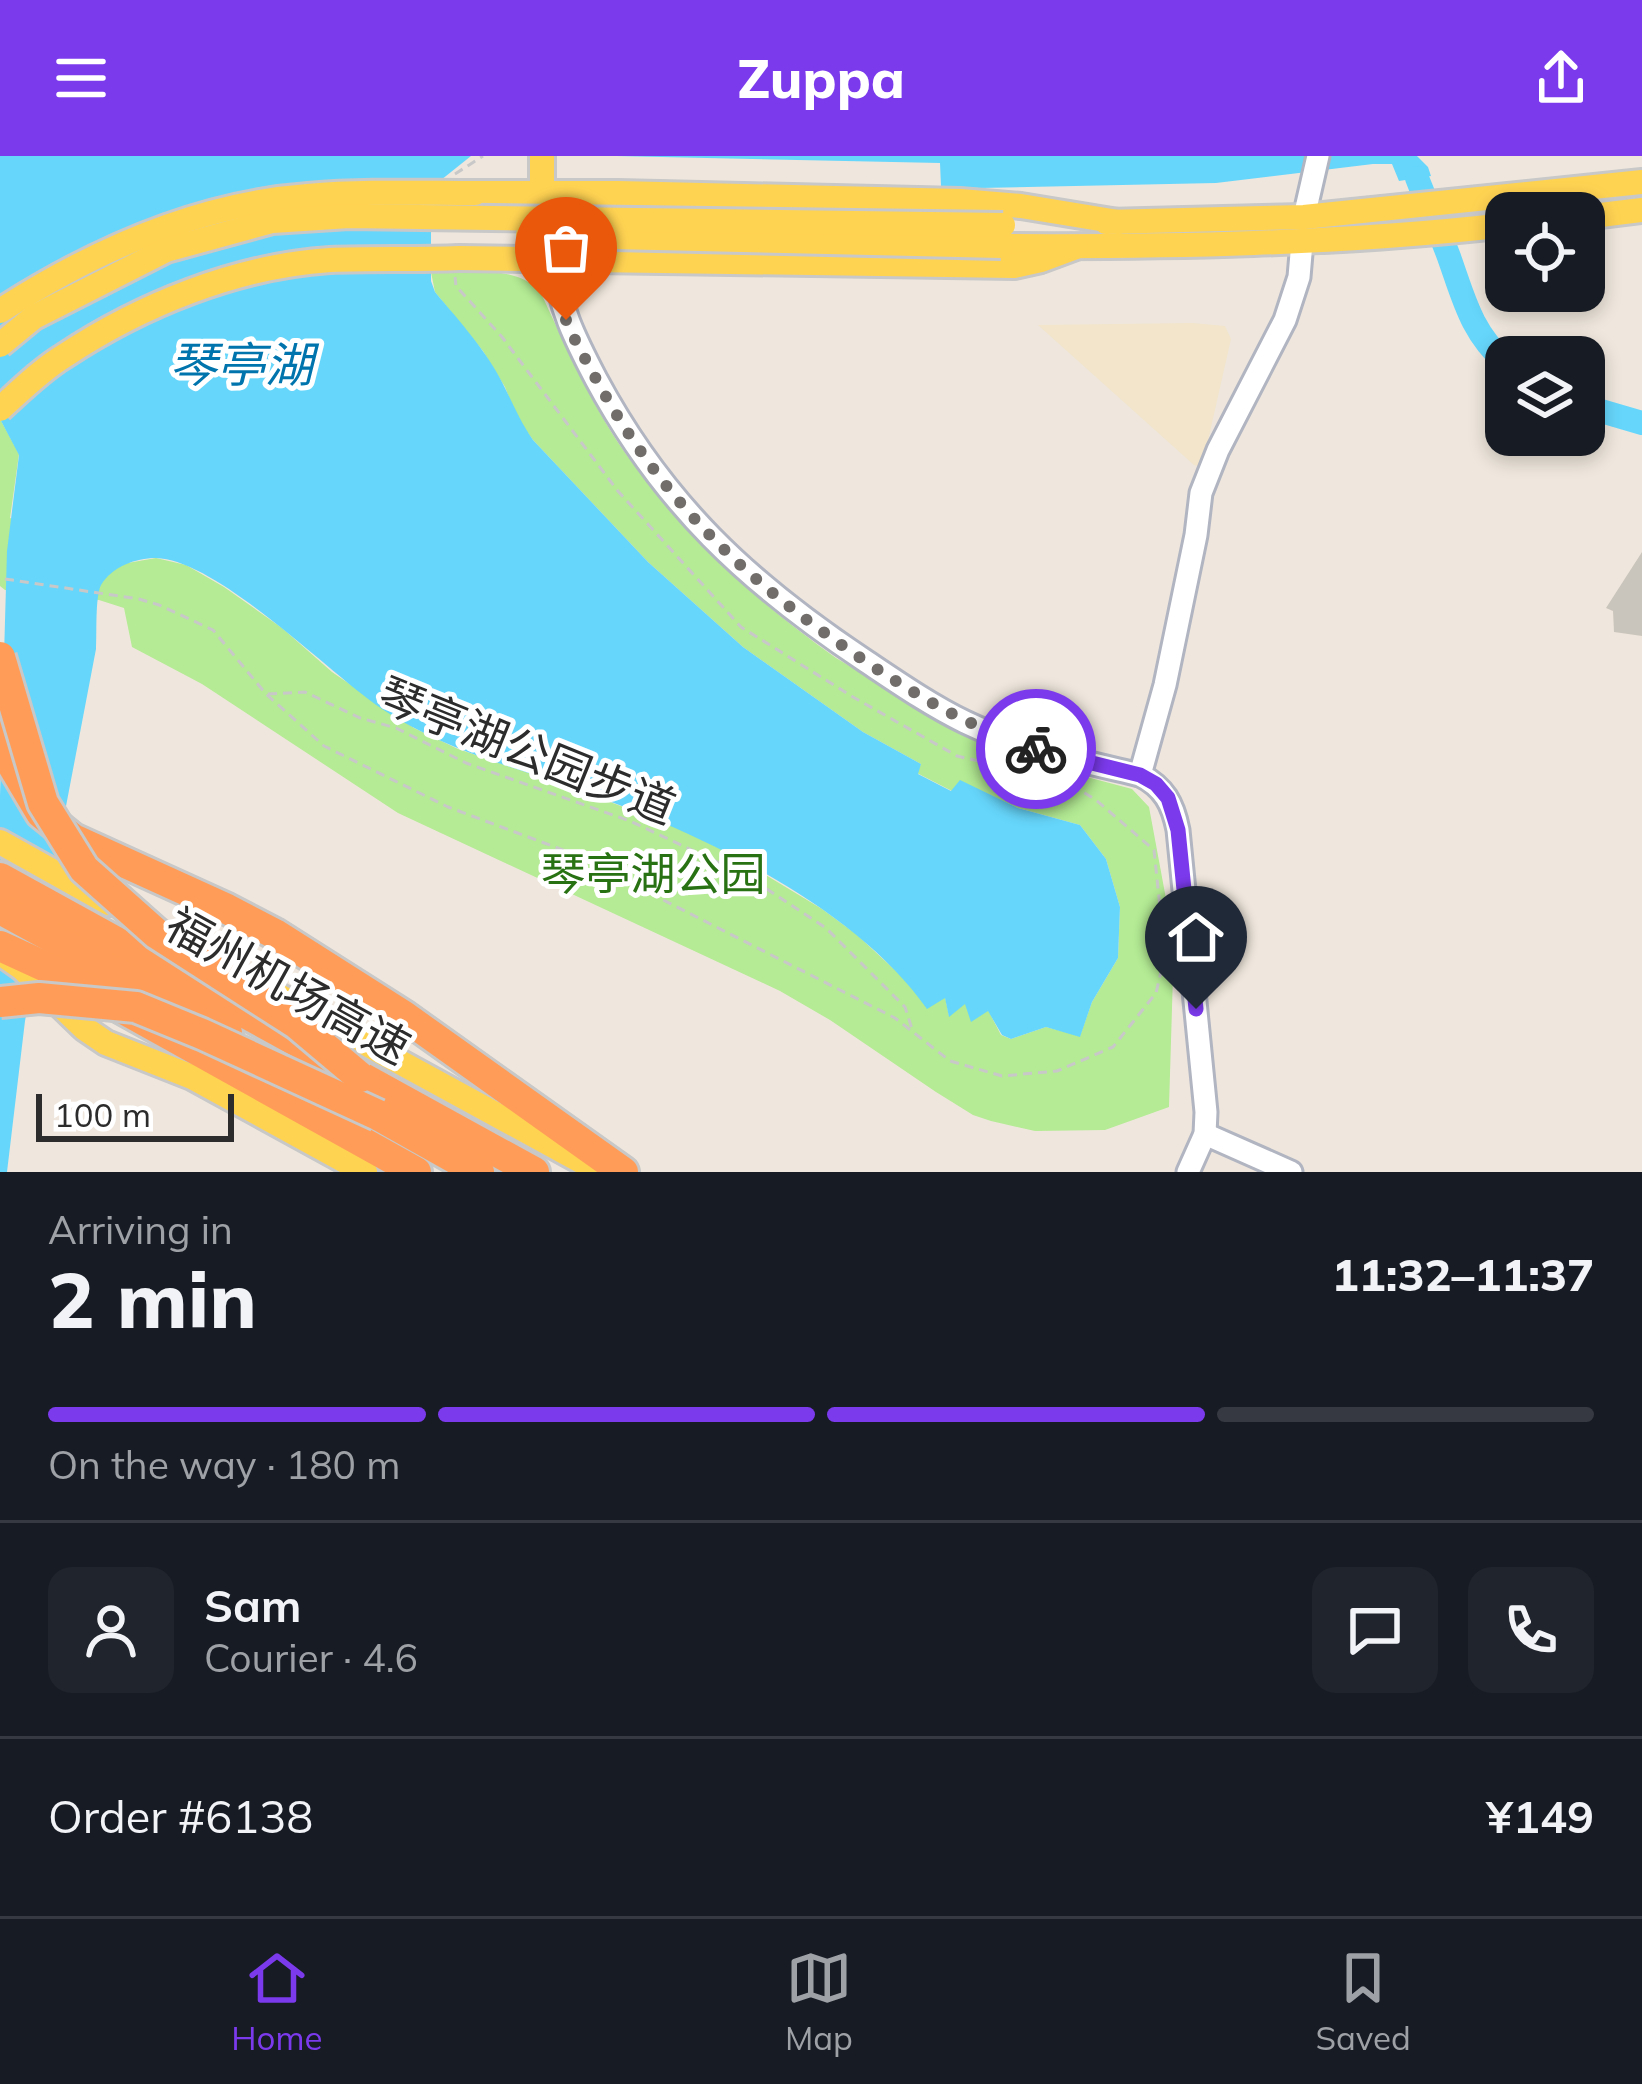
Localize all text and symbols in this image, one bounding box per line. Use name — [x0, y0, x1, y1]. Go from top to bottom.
text: Zuppa — [737, 44, 905, 112]
icon: menu — [48, 45, 114, 111]
icon: share — [1528, 45, 1594, 111]
map controls — [1485, 192, 1605, 456]
button: locate — [1485, 192, 1605, 312]
pin — [515, 197, 617, 320]
icon: bag — [533, 215, 599, 281]
water label: 琴亭湖 — [169, 334, 320, 394]
button: layers — [1485, 336, 1605, 456]
street label: 琴亭湖公园步道 — [371, 665, 684, 835]
courier — [976, 689, 1096, 809]
icon: bike — [1003, 716, 1069, 782]
park label: 琴亭湖公园 — [540, 845, 766, 901]
pin — [1145, 886, 1247, 1009]
street label: 福州机场高速 — [157, 895, 420, 1075]
icon: home — [1163, 904, 1229, 970]
scale bar — [36, 1088, 234, 1141]
text: 100 m — [54, 1094, 151, 1135]
text: Arriving in — [48, 1205, 233, 1254]
text: 11:32–11:37 — [1332, 1246, 1594, 1302]
text: 2 min — [48, 1250, 257, 1348]
text: On the way · 180 m — [48, 1440, 400, 1489]
button: person — [48, 1567, 174, 1693]
button: chat — [1312, 1567, 1438, 1693]
button: phone — [1468, 1567, 1594, 1693]
text: Sam — [204, 1577, 301, 1633]
text: Courier · 4.6 — [204, 1633, 418, 1682]
text: Order #6138 — [48, 1788, 313, 1844]
text: ¥149 — [1486, 1788, 1594, 1844]
tab: Home — [231, 1945, 322, 2058]
tab: Map — [785, 1945, 853, 2058]
tab: Saved — [1315, 1945, 1411, 2058]

